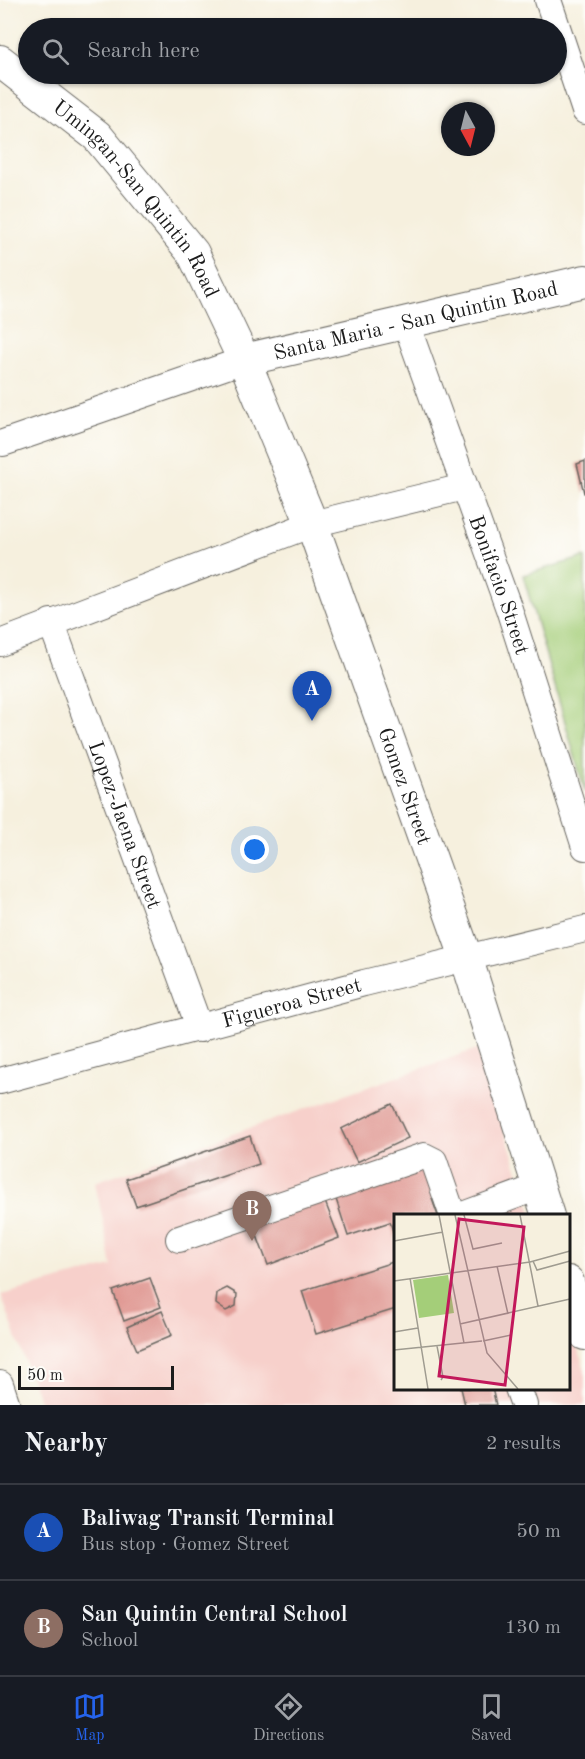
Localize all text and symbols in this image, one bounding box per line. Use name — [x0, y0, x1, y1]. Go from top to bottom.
search box — [18, 18, 567, 84]
icon: search — [39, 35, 72, 68]
text: Search here — [87, 40, 200, 62]
street label: Umingan-San Quintin Road — [48, 97, 222, 301]
north arrow — [441, 102, 495, 156]
street label: Santa Maria - San Quintin Road — [272, 279, 560, 365]
street label: Bonifacio Street — [464, 513, 532, 657]
pin: A — [292, 672, 332, 721]
street label: Gomez Street — [373, 725, 434, 848]
street label: Lopez-Jaena Street — [84, 739, 164, 912]
your location — [240, 835, 269, 864]
street label: Figueroa Street — [220, 975, 364, 1033]
pin: B — [232, 1192, 272, 1241]
inset map — [394, 1214, 570, 1390]
scale bar — [18, 1363, 174, 1390]
text: 50 m — [27, 1368, 63, 1384]
text: Nearby — [24, 1431, 108, 1457]
text: 2 results — [486, 1434, 561, 1454]
text: Baliwag Transit Terminal — [81, 1508, 334, 1530]
text: A — [36, 1522, 51, 1542]
text: 50 m — [516, 1522, 561, 1542]
text: Bus stop · Gomez Street — [81, 1535, 289, 1555]
text: San Quintin Central School — [81, 1604, 348, 1626]
text: B — [36, 1618, 51, 1638]
text: 130 m — [505, 1618, 561, 1638]
text: School — [81, 1631, 138, 1651]
tab: Map — [73, 1690, 106, 1746]
tab: Directions — [253, 1690, 324, 1746]
tab: Saved — [471, 1690, 512, 1746]

